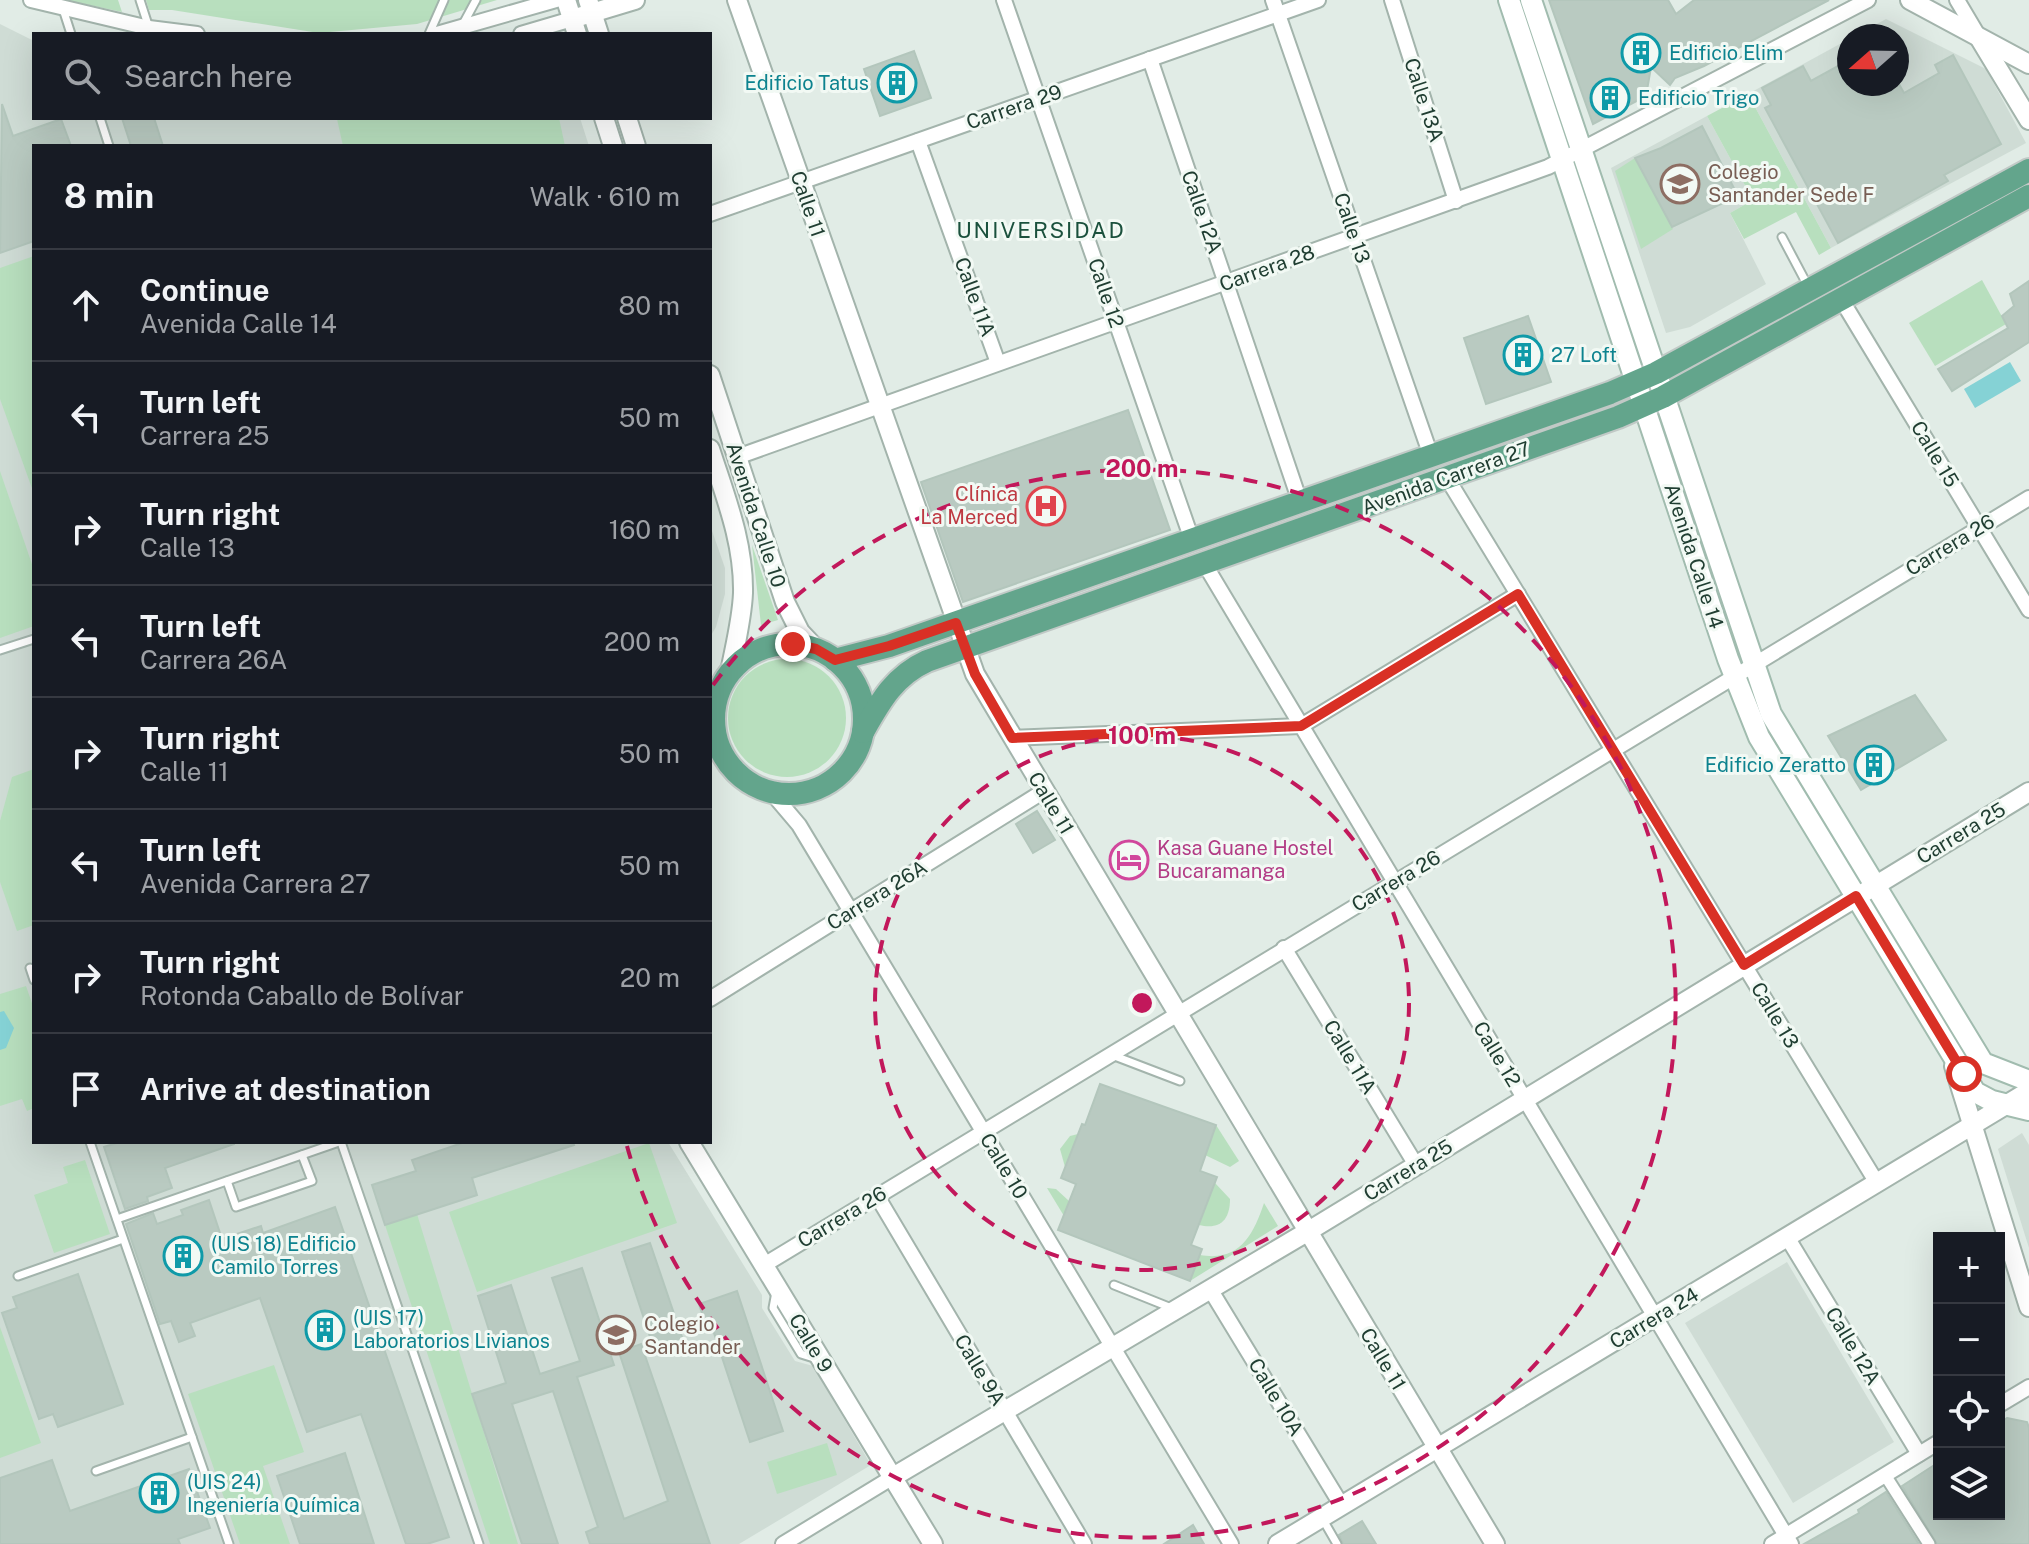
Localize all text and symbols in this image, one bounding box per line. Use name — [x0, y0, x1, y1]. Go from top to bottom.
north arrow — [1837, 24, 1909, 96]
search box — [32, 32, 712, 120]
building icon: Edificio Elim — [1620, 32, 1662, 74]
place label: Edificio Elim — [1669, 41, 1783, 65]
icon: search — [60, 54, 104, 98]
street label: Calle 13A — [1399, 55, 1449, 145]
text: Search here — [124, 58, 292, 94]
building icon: Edificio Tatus — [876, 62, 918, 104]
place label: Edificio Tatus — [744, 71, 869, 95]
building icon: Edificio Trigo — [1589, 77, 1631, 119]
street label: Carrera 29 — [963, 79, 1065, 135]
place label: Edificio Trigo — [1638, 86, 1759, 110]
place label: Colegio Santander Sede F — [1708, 160, 1874, 207]
school or university icon: Colegio Santander Sede F — [1659, 163, 1701, 205]
street label: Calle 12A — [1177, 167, 1227, 257]
street label: Calle 11 — [786, 168, 830, 240]
text: 8 min — [64, 176, 154, 216]
text: Walk · 610 m — [530, 181, 680, 212]
street label: Calle 13 — [1329, 190, 1375, 266]
district label: UNIVERSIDAD — [956, 217, 1126, 243]
street label: Carrera 28 — [1216, 240, 1318, 296]
street label: Calle 11A — [950, 254, 1000, 340]
street label: Calle 12 — [1083, 255, 1129, 331]
text: Continue — [140, 272, 270, 308]
icon: ahead — [64, 283, 108, 327]
text: 80 m — [619, 290, 680, 321]
text: Avenida Calle 14 — [140, 308, 337, 339]
building icon: 27 Loft — [1502, 334, 1544, 376]
place label: 27 Loft — [1551, 343, 1617, 367]
text: Turn left — [140, 384, 261, 420]
icon: left — [64, 395, 108, 439]
text: 50 m — [619, 402, 680, 433]
street label: Calle 15 — [1906, 417, 1964, 491]
text: Carrera 25 — [140, 420, 270, 451]
street label: Avenida Carrera 27 — [1359, 436, 1533, 520]
street label: Avenida Calle 10 — [721, 439, 791, 591]
text: 200 m — [1105, 454, 1179, 482]
street label: Avenida Calle 14 — [1659, 480, 1729, 632]
place label: Clínica La Merced — [920, 482, 1018, 529]
hospital icon: Clínica La Merced — [1025, 485, 1067, 527]
text: Turn right — [140, 496, 280, 532]
icon: right — [64, 507, 108, 551]
street label: Carrera 26 — [1901, 509, 1999, 581]
text: 160 m — [609, 514, 680, 545]
text: Calle 13 — [140, 532, 235, 563]
text: Turn left — [140, 608, 261, 644]
icon: left — [64, 619, 108, 663]
text: 200 m — [604, 626, 680, 657]
route end — [775, 626, 811, 662]
text: Carrera 26A — [140, 644, 287, 675]
text: Turn right — [140, 720, 280, 756]
text: 100 m — [1108, 721, 1176, 749]
icon: right — [64, 731, 108, 775]
text: 50 m — [619, 738, 680, 769]
building icon: Edificio Zeratto — [1853, 744, 1895, 786]
place label: Edificio Zeratto — [1705, 753, 1846, 777]
text: Calle 11 — [140, 756, 229, 787]
street label: Calle 11 — [1023, 768, 1079, 838]
street label: Carrera 25 — [1912, 797, 2010, 869]
text: Turn left — [140, 832, 261, 868]
place label: Kasa Guane Hostel Bucaramanga — [1157, 836, 1334, 883]
hotel icon: Kasa Guane Hostel Bucaramanga — [1108, 839, 1150, 881]
icon: left — [64, 843, 108, 887]
street label: Carrera 26 — [1347, 845, 1445, 917]
text: 50 m — [619, 850, 680, 881]
street label: Carrera 26A — [823, 855, 931, 935]
text: Avenida Carrera 27 — [140, 868, 371, 899]
text: Turn right — [140, 944, 280, 980]
icon: right — [64, 955, 108, 999]
text: 20 m — [620, 962, 680, 993]
street label: Calle 13 — [1746, 978, 1804, 1052]
text: Rotonda Caballo de Bolívar — [140, 980, 464, 1011]
centre of rings — [1128, 989, 1156, 1017]
street label: Calle 11A — [1318, 1015, 1382, 1099]
street label: Calle 12 — [1468, 1017, 1526, 1091]
route start — [1946, 1056, 1982, 1092]
icon: arrive — [64, 1067, 108, 1111]
text: Arrive at destination — [140, 1071, 431, 1107]
street label: Calle 10 — [975, 1129, 1033, 1203]
street label: Carrera 25 — [1359, 1134, 1457, 1206]
street label: Carrera 26 — [793, 1181, 891, 1253]
place label: (UIS 18) Edificio Camilo Torres — [211, 1232, 356, 1279]
map controls — [1933, 1232, 2005, 1520]
button: + — [1933, 1232, 2005, 1304]
building icon: (UIS 18) Edificio Camilo Torres — [162, 1235, 204, 1277]
street label: Carrera 24 — [1605, 1282, 1703, 1354]
street label: Calle 12A — [1820, 1303, 1886, 1389]
button: − — [1933, 1304, 2005, 1376]
place label: (UIS 17) Laboratorios Livianos — [353, 1306, 550, 1353]
building icon: (UIS 17) Laboratorios Livianos — [304, 1309, 346, 1351]
street label: Calle 9 — [784, 1309, 838, 1377]
place label: Colegio Santander — [644, 1312, 741, 1359]
school or university icon: Colegio Santander — [595, 1314, 637, 1356]
street label: Calle 11 — [1355, 1324, 1411, 1394]
street label: Calle 9A — [949, 1330, 1011, 1410]
street label: Calle 10A — [1243, 1354, 1309, 1440]
button: locate — [1933, 1376, 2005, 1448]
button: layers — [1933, 1448, 2005, 1520]
place label: (UIS 24) Ingeniería Química — [187, 1470, 360, 1517]
building icon: (UIS 24) Ingeniería Química — [138, 1472, 180, 1514]

